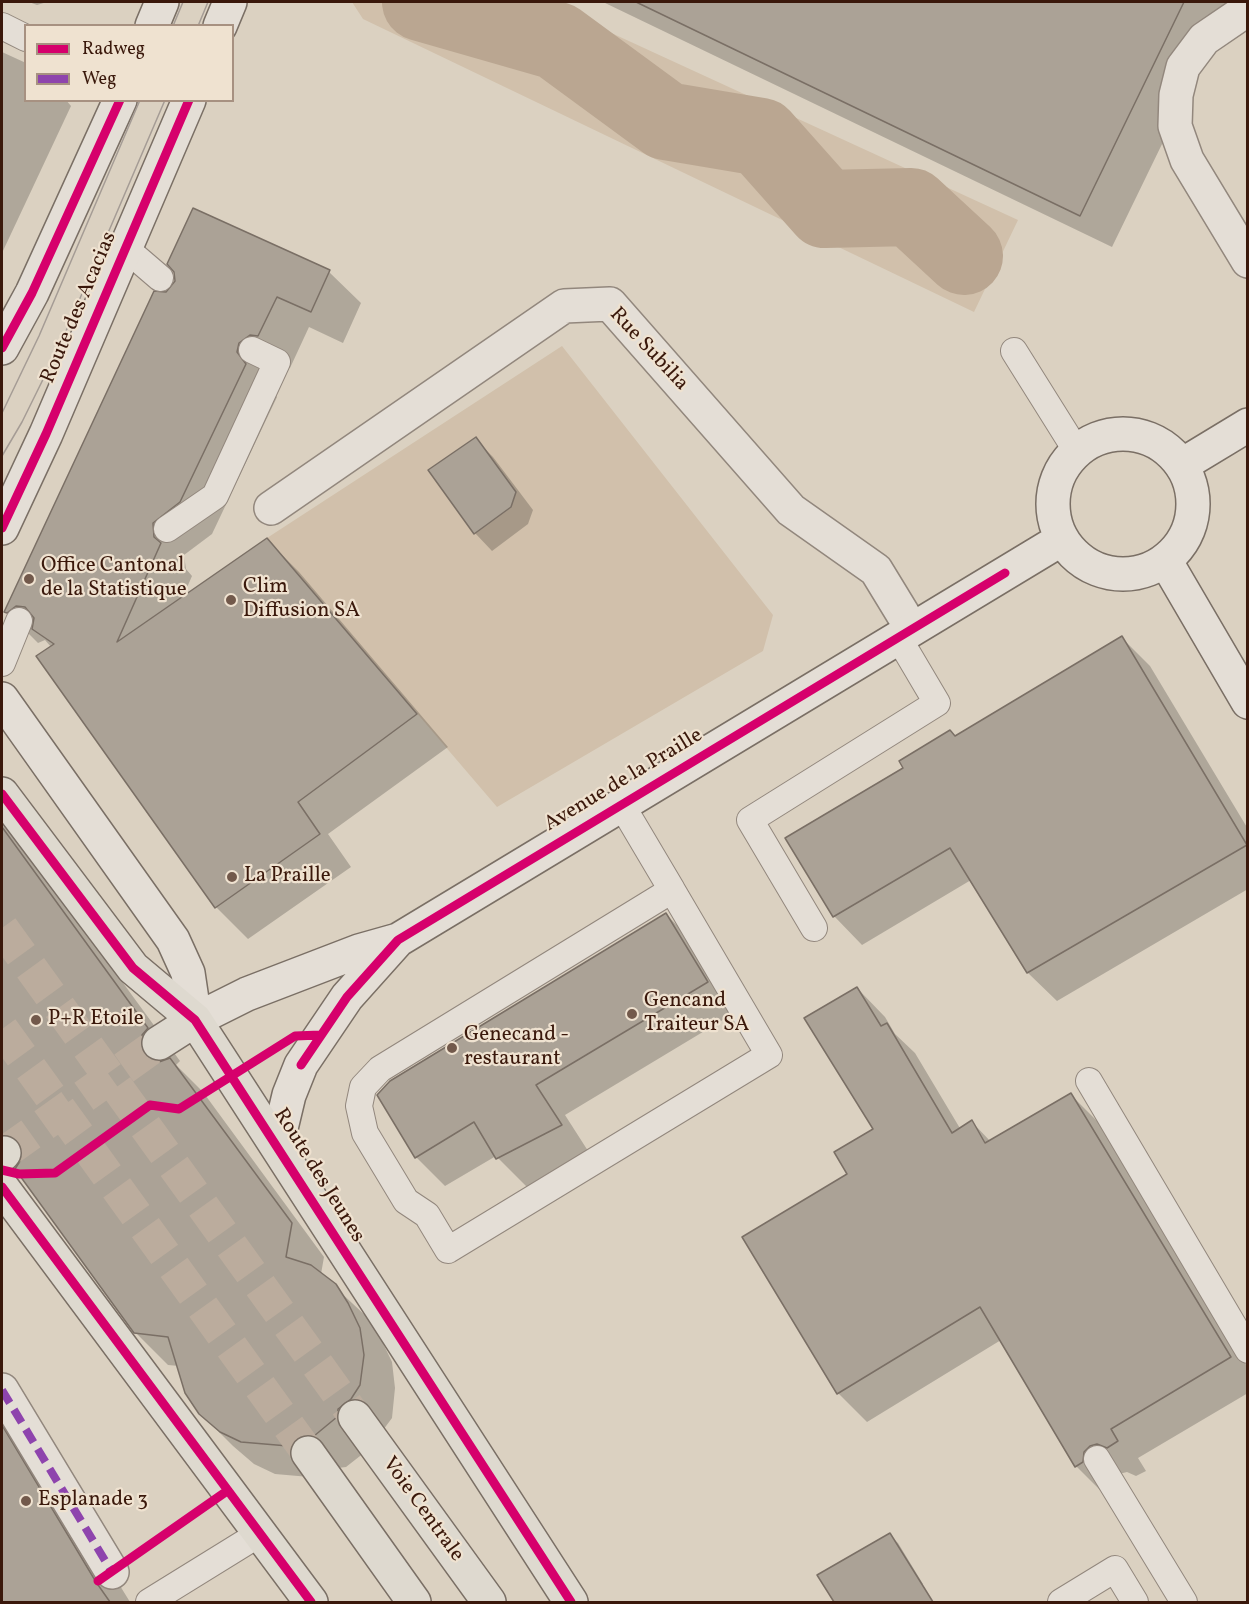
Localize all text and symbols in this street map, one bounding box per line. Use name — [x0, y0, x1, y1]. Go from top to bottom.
legend — [24, 24, 234, 102]
text: Radweg — [82, 37, 145, 62]
text: Weg — [82, 67, 116, 92]
street label: Route des Acacias — [37, 228, 123, 388]
street label: Rue Subilia — [603, 303, 693, 397]
place label: Office Cantonal de la Statistique — [41, 554, 187, 604]
marker: Office Cantonal de la Statistique — [22, 572, 36, 586]
place label: Clim Diffusion SA — [243, 575, 360, 625]
marker: Clim Diffusion SA — [224, 593, 238, 607]
street label: Avenue de la Praille — [540, 724, 708, 838]
place label: La Praille — [244, 864, 331, 890]
marker: La Praille — [225, 870, 239, 884]
place label: Gencand Traiteur SA — [644, 989, 749, 1039]
place label: P+R Etoile — [48, 1007, 144, 1033]
marker: Gencand Traiteur SA — [625, 1007, 639, 1021]
marker: P+R Etoile — [29, 1013, 43, 1027]
place label: Genecand - restaurant — [464, 1023, 569, 1073]
marker: Genecand - restaurant — [445, 1041, 459, 1055]
street label: Route des Jeunes — [267, 1104, 369, 1248]
street label: Voie Centrale — [376, 1453, 468, 1567]
place label: Esplanade 3 — [38, 1488, 148, 1514]
marker: Esplanade 3 — [19, 1494, 33, 1508]

